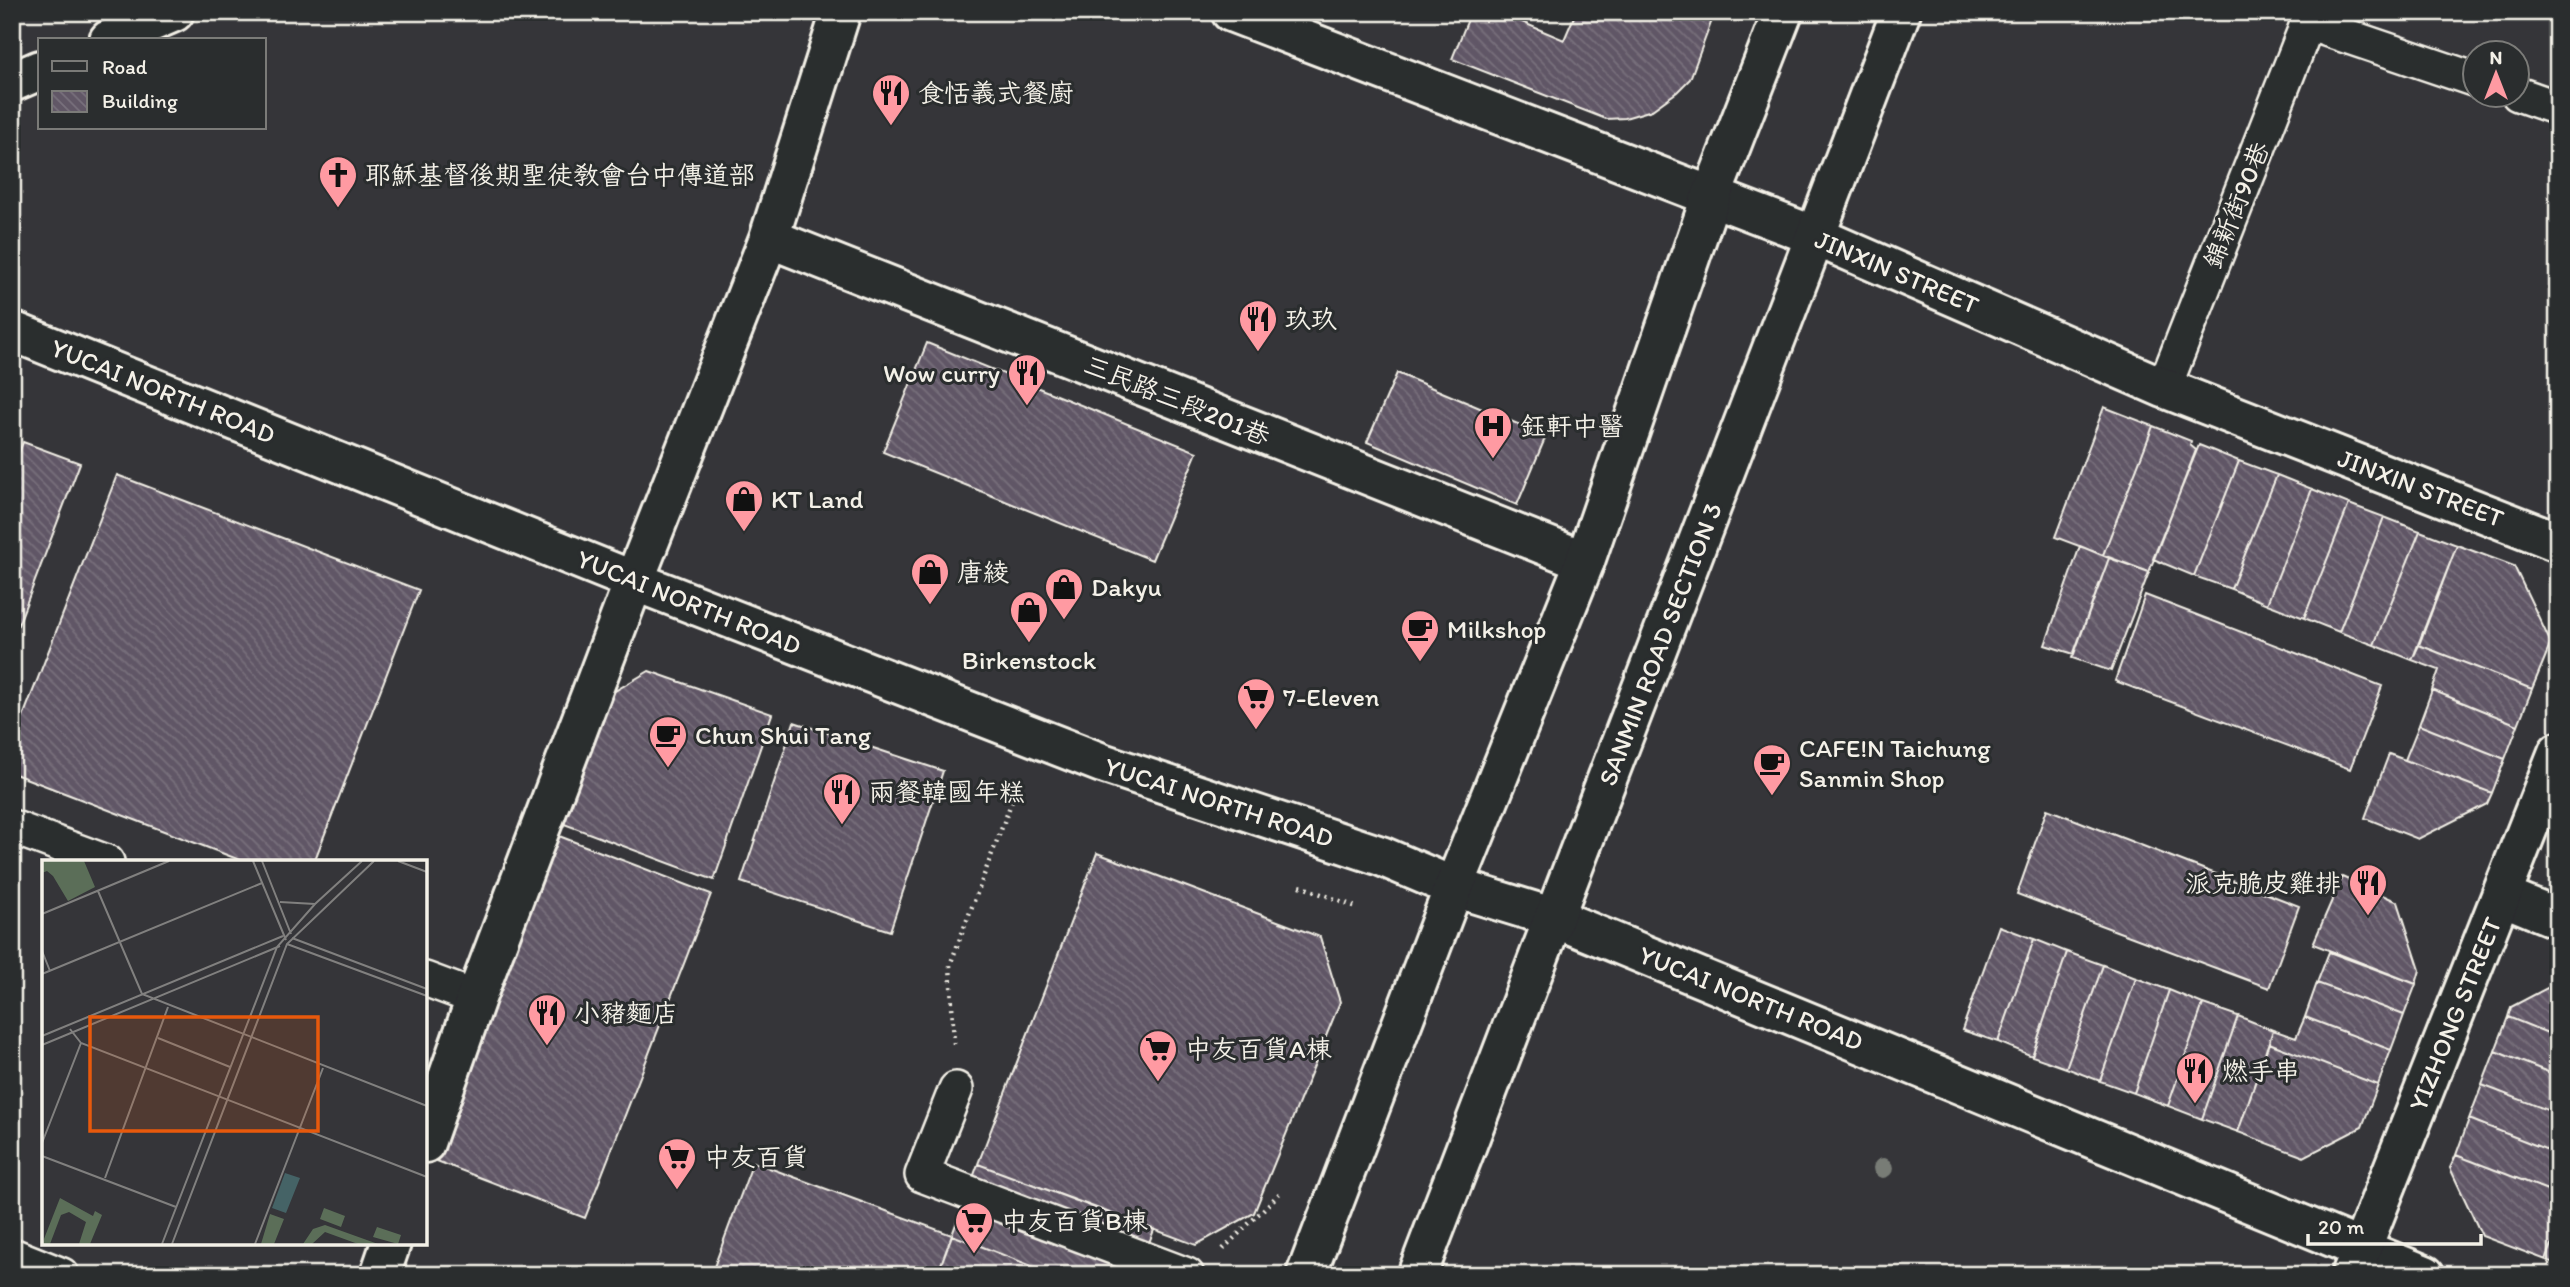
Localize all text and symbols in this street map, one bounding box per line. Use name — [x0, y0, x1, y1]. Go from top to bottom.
legend — [38, 38, 266, 130]
north arrow — [2462, 38, 2532, 108]
text: N — [2490, 46, 2502, 69]
text: Road — [102, 54, 148, 79]
restaurant icon: 食恬義式餐廚 — [870, 72, 912, 127]
place label: 食恬義式餐廚 — [918, 77, 1074, 109]
text: Building — [102, 88, 178, 113]
street label: 錦新街90巷 — [2196, 137, 2276, 273]
church icon: 耶穌基督後期聖徒教會台中傳道部 — [317, 154, 359, 209]
place label: 耶穌基督後期聖徒教會台中傳道部 — [365, 159, 755, 191]
street label: JINXIN STREET — [1810, 223, 1984, 321]
restaurant icon: 玖玖 — [1237, 298, 1279, 353]
place label: 玖玖 — [1285, 303, 1337, 335]
street label: YUCAI NORTH ROAD — [46, 331, 280, 451]
street label: 三民路三段201巷 — [1079, 348, 1275, 452]
restaurant icon: Wow curry — [1006, 352, 1048, 407]
place label: Wow curry — [883, 357, 1000, 389]
hospital icon: 鈺軒中醫 — [1472, 405, 1514, 460]
place label: 鈺軒中醫 — [1520, 410, 1624, 442]
street label: JINXIN STREET — [2334, 442, 2509, 534]
shop icon: KT Land — [723, 478, 765, 533]
place label: KT Land — [771, 483, 863, 515]
street label: SANMIN ROAD SECTION 3 — [1591, 498, 1729, 790]
street label: YUCAI NORTH ROAD — [572, 542, 806, 662]
shop icon: 唐綾 — [909, 551, 951, 606]
place label: 唐綾 — [957, 556, 1009, 588]
shop icon: Dakyu — [1043, 566, 1085, 621]
place label: Dakyu — [1091, 571, 1162, 603]
shop icon: Birkenstock — [1008, 589, 1050, 644]
cafe icon: Milkshop — [1399, 608, 1441, 663]
place label: Milkshop — [1447, 613, 1546, 645]
place label: Birkenstock — [962, 644, 1097, 676]
supermarket icon: 7-Eleven — [1235, 676, 1277, 731]
place label: 7-Eleven — [1283, 681, 1380, 713]
cafe icon: Chun Shui Tang — [647, 714, 689, 769]
place label: Chun Shui Tang — [695, 719, 872, 751]
place label: CAFE!N Taichung Sanmin Shop — [1799, 732, 1991, 794]
cafe icon: CAFE!N Taichung Sanmin Shop — [1751, 742, 1793, 797]
street label: YUCAI NORTH ROAD — [1100, 750, 1338, 854]
restaurant icon: 兩餐韓國年糕 — [821, 771, 863, 826]
place label: 兩餐韓國年糕 — [869, 776, 1025, 808]
inset map — [42, 860, 427, 1245]
restaurant icon: 派克脆皮雞排 — [2347, 862, 2389, 917]
place label: 派克脆皮雞排 — [2185, 867, 2341, 899]
street label: YIZHONG STREET — [2402, 912, 2509, 1116]
street label: YUCAI NORTH ROAD — [1634, 938, 1868, 1058]
restaurant icon: 小豬麵店 — [526, 992, 568, 1047]
place label: 小豬麵店 — [574, 997, 678, 1029]
supermarket icon: 中友百貨A棟 — [1137, 1028, 1179, 1083]
place label: 中友百貨A棟 — [1185, 1033, 1332, 1065]
restaurant icon: 燃手串 — [2174, 1050, 2216, 1105]
place label: 燃手串 — [2222, 1055, 2300, 1087]
supermarket icon: 中友百貨 — [656, 1136, 698, 1191]
place label: 中友百貨 — [704, 1141, 808, 1173]
supermarket icon: 中友百貨B棟 — [953, 1200, 995, 1255]
scale bar — [2308, 1203, 2481, 1247]
place label: 中友百貨B棟 — [1001, 1205, 1148, 1237]
text: 20 m — [2318, 1214, 2365, 1239]

